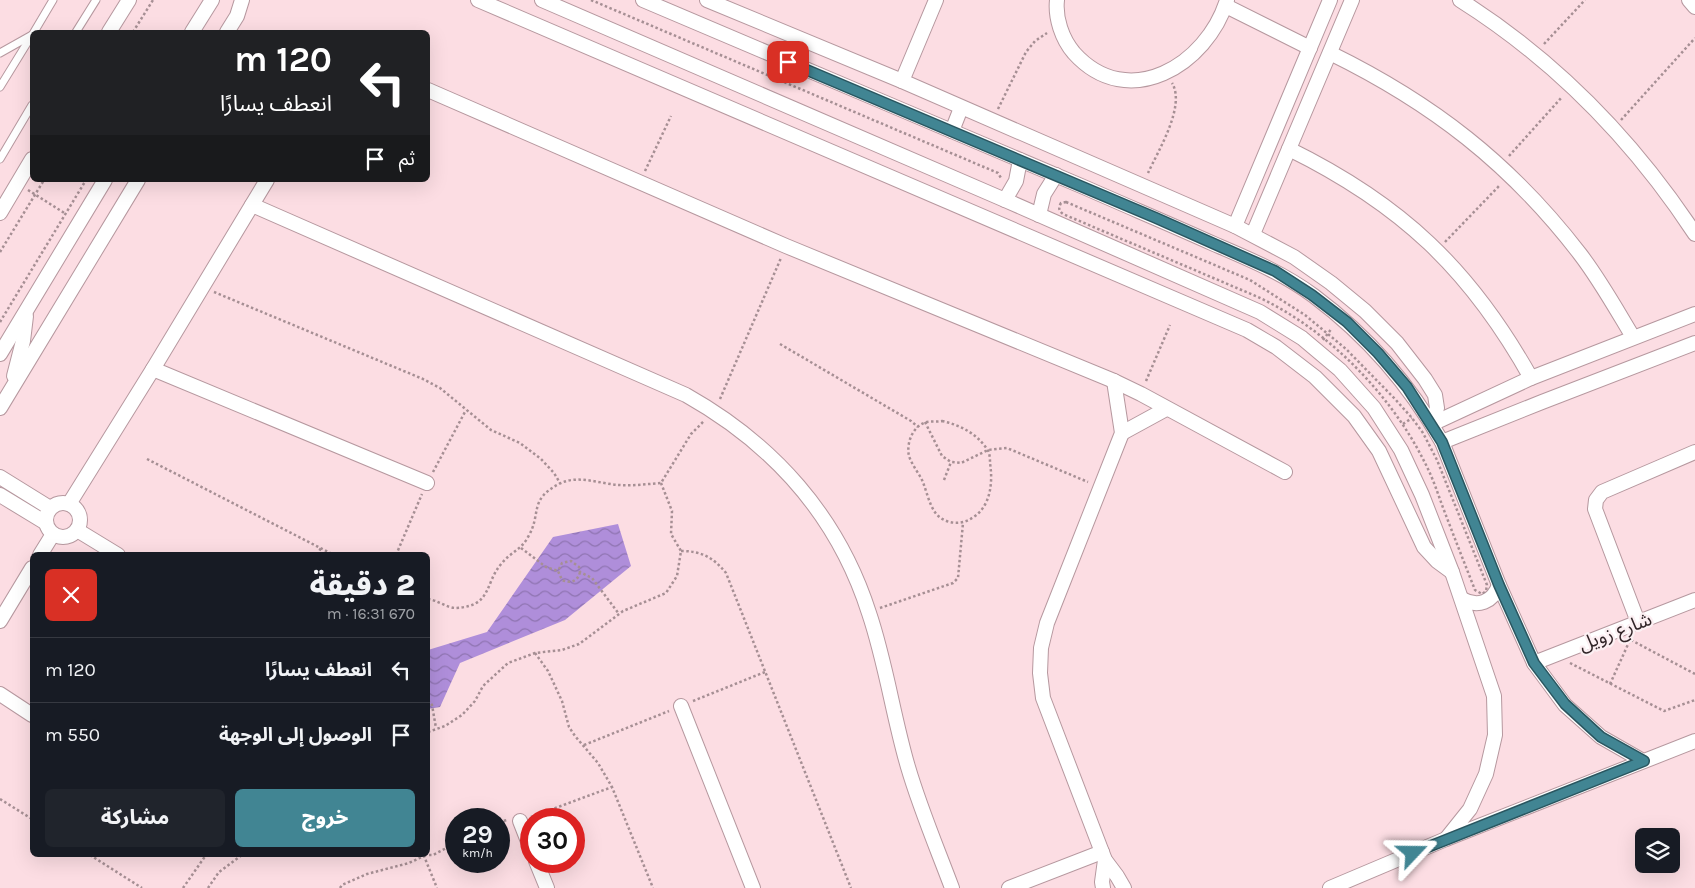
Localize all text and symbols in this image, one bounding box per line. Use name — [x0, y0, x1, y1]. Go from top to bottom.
text: 120 m — [234, 39, 332, 80]
pin — [767, 41, 809, 83]
icon: arrive — [774, 48, 802, 76]
icon: left — [350, 50, 415, 115]
text: انعطف يسارًا — [220, 91, 332, 117]
icon: arrive — [361, 145, 389, 173]
text: ثم — [399, 148, 415, 170]
text: 2 دقيقة — [310, 567, 415, 603]
button: close — [45, 569, 97, 621]
text: 670 m · 16:31 — [327, 604, 415, 623]
street label: شارع زويل — [1576, 608, 1656, 658]
icon: left — [387, 656, 415, 684]
text: 120 m — [45, 659, 96, 681]
text: انعطف يسارًا — [265, 659, 372, 681]
icon: arrive — [387, 721, 415, 749]
text: 550 m — [45, 724, 100, 746]
text: الوصول إلى الوجهة — [219, 724, 372, 746]
button: مشاركة — [45, 789, 225, 847]
button: خروج — [235, 789, 415, 847]
speed limit sign: 30 — [520, 808, 585, 873]
text: 29 — [462, 820, 493, 849]
position arrow — [1386, 826, 1438, 878]
map controls — [1635, 828, 1680, 873]
button: layers — [1635, 828, 1680, 873]
text: km/h — [462, 846, 493, 860]

